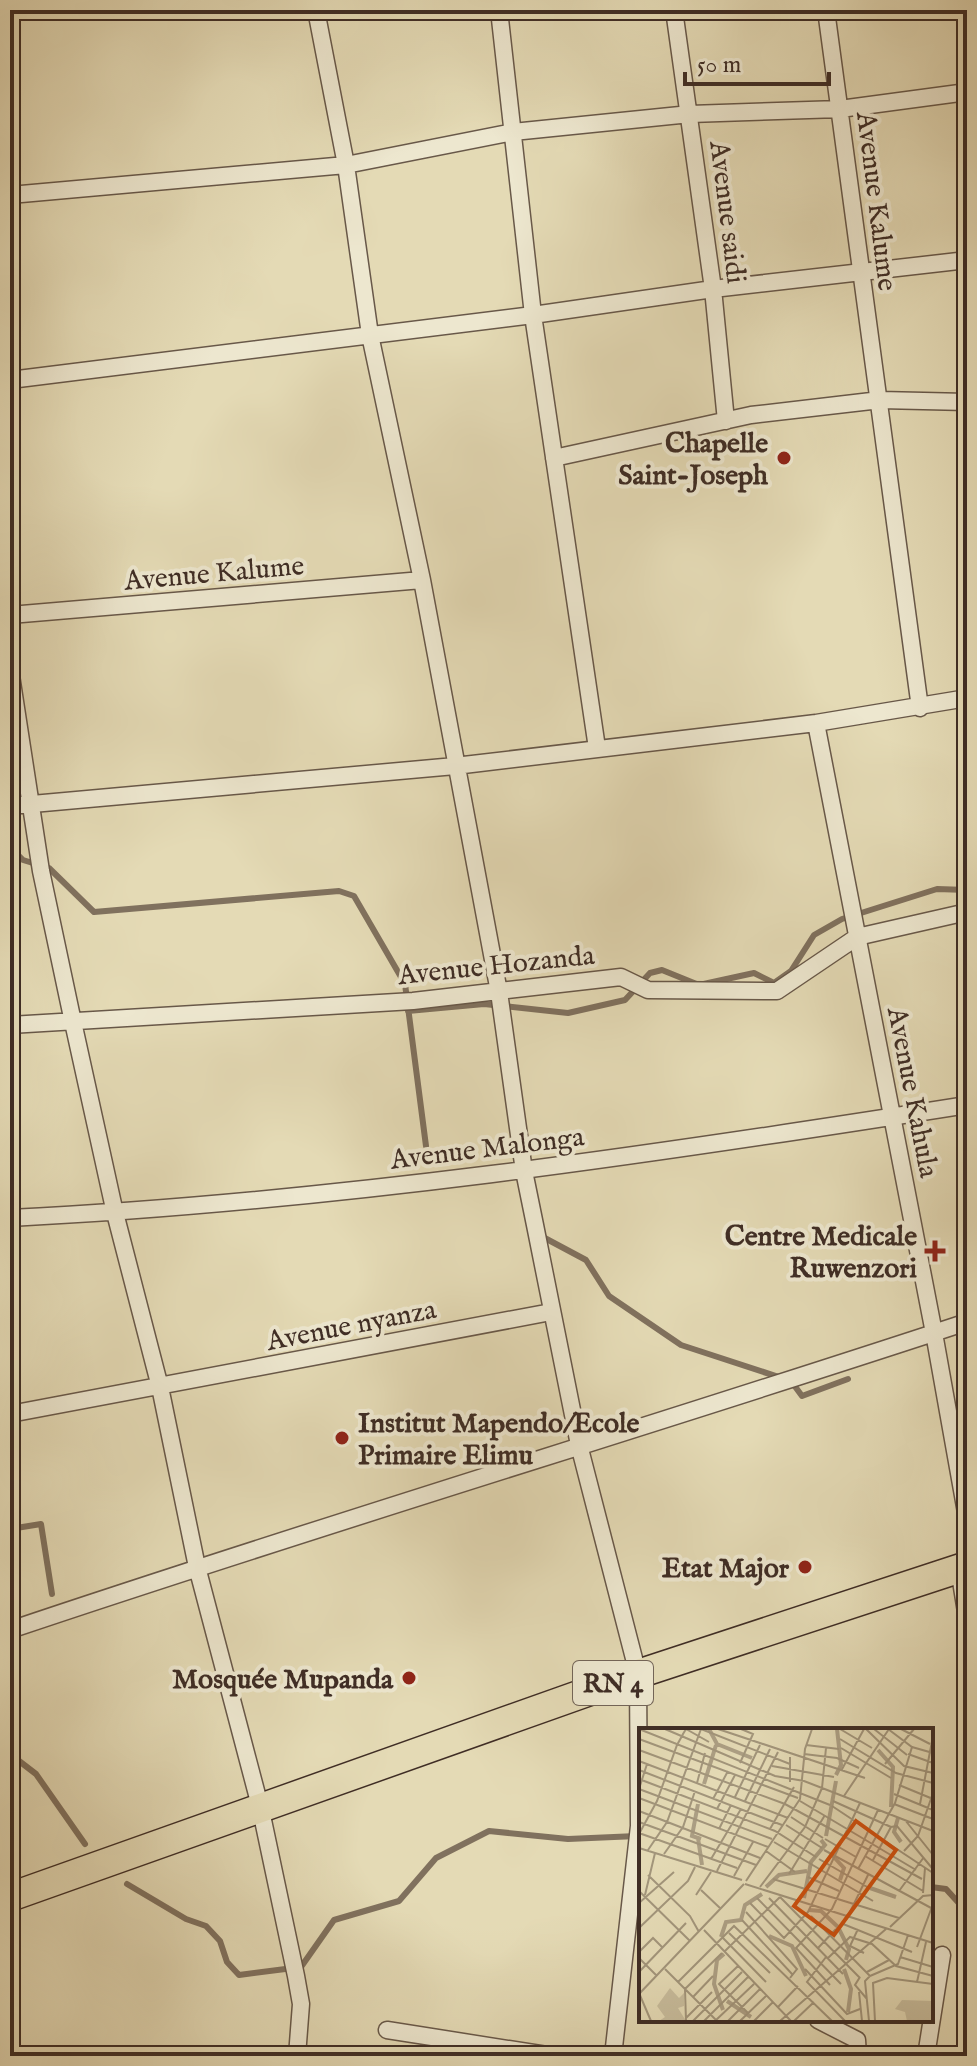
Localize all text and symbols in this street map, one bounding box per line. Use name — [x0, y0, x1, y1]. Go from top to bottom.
scale bar — [685, 36, 829, 86]
text: 50 m — [697, 50, 741, 81]
street label: Avenue Kalume — [847, 109, 904, 293]
street label: Avenue saidi — [700, 138, 753, 286]
place label: Chapelle Saint-Joseph — [618, 427, 769, 494]
marker: Chapelle Saint-Joseph — [775, 449, 793, 467]
street label: Avenue Kalume — [122, 549, 306, 600]
street label: Avenue Hozanda — [395, 939, 597, 994]
street label: Avenue Kahula — [878, 1003, 945, 1182]
street label: Avenue Malonga — [387, 1120, 587, 1179]
place label: Centre Medicale Ruwenzori — [725, 1220, 917, 1287]
marker: Centre Medicale Ruwenzori — [924, 1240, 946, 1262]
street label: Avenue nyanza — [263, 1293, 440, 1360]
place label: Institut Mapendo/Ecole Primaire Elimu — [358, 1407, 640, 1474]
marker: Institut Mapendo/Ecole Primaire Elimu — [333, 1429, 351, 1447]
place label: Etat Major — [662, 1552, 790, 1587]
marker: Etat Major — [796, 1558, 814, 1576]
road number: RN 4 — [573, 1661, 653, 1705]
place label: Mosquée Mupanda — [172, 1663, 394, 1698]
marker: Mosquée Mupanda — [400, 1669, 418, 1687]
inset map — [639, 1728, 933, 2022]

